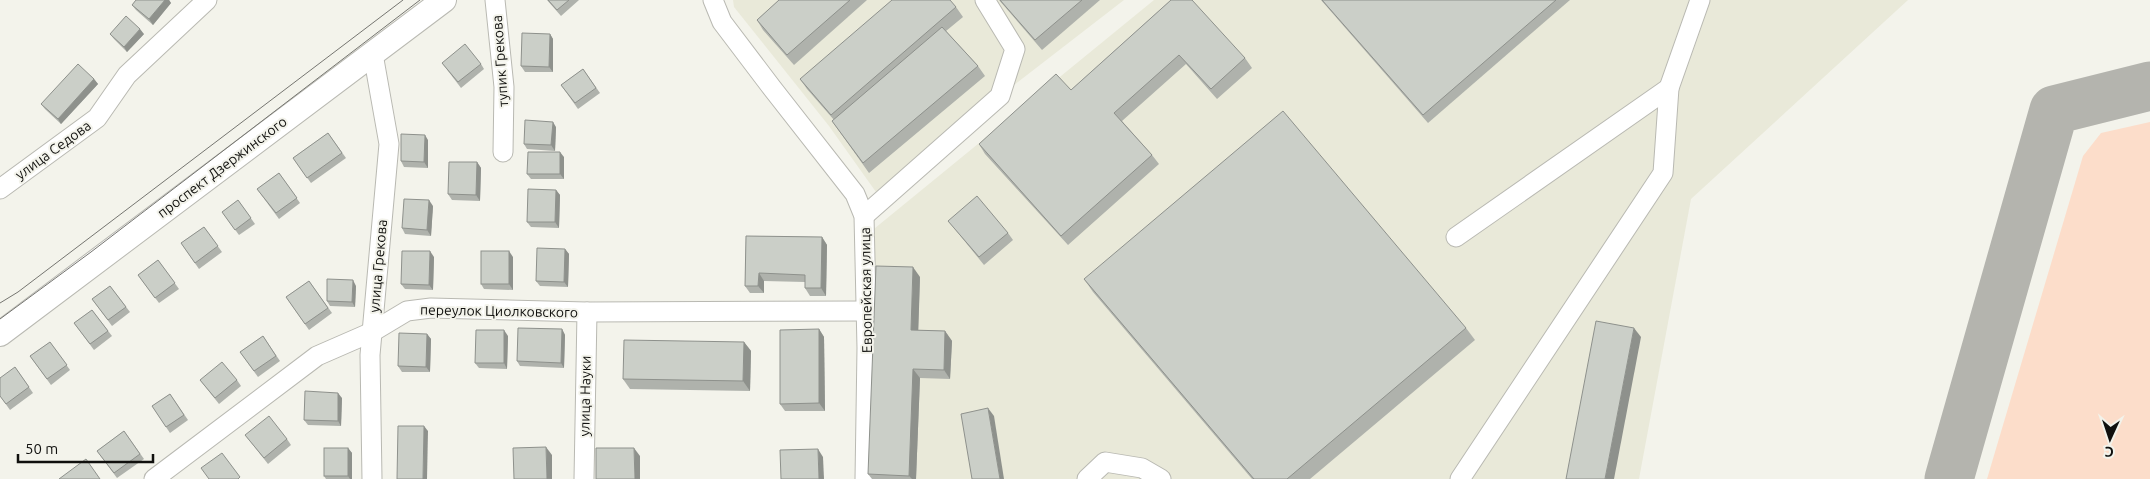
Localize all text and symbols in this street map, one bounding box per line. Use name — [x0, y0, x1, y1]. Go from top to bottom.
street label: тупик Грекова — [489, 15, 511, 107]
street label: проспект Дзержинского — [154, 113, 290, 221]
street label: улица Седова — [12, 117, 94, 183]
street label: улица Грекова — [366, 219, 390, 313]
street label: Европейская улица — [857, 227, 875, 353]
street label: переулок Циолковского — [420, 302, 578, 320]
street label: улица Науки — [576, 355, 594, 437]
north arrow — [2085, 414, 2135, 464]
scale bar — [18, 432, 152, 464]
text: 50 m — [25, 440, 58, 457]
text: С — [2104, 444, 2114, 460]

